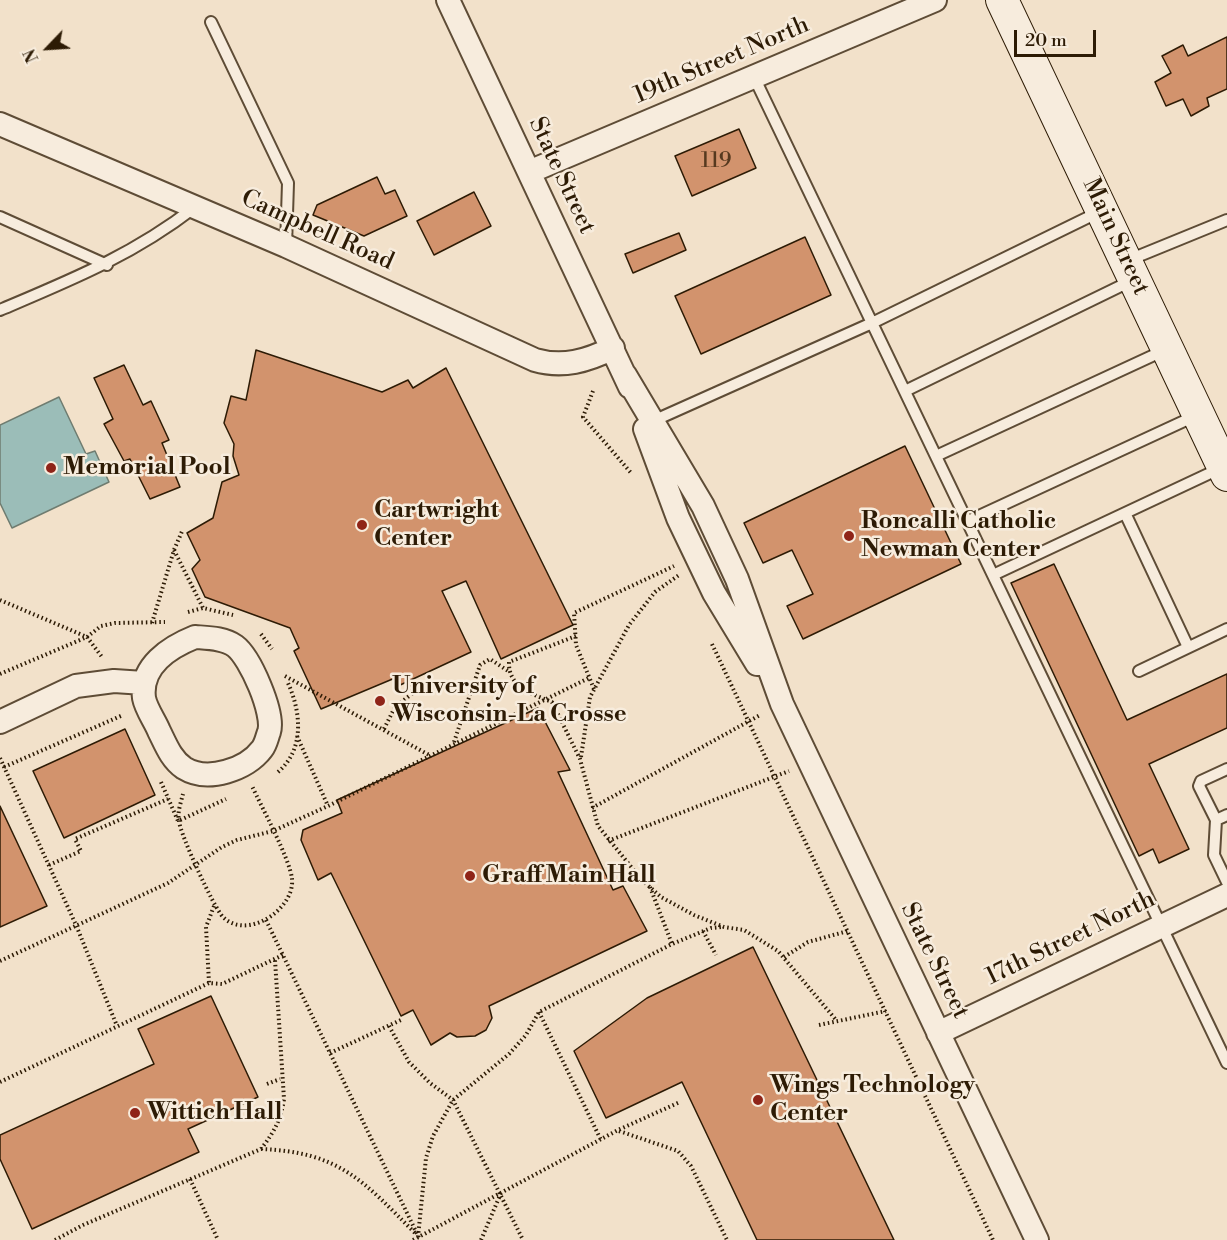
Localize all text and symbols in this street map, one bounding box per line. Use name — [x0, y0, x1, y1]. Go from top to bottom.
street label: 19th Street North — [630, 11, 814, 111]
north arrow — [18, 18, 78, 78]
scale bar — [1017, 18, 1100, 56]
text: 20 m — [1025, 29, 1067, 52]
text: N — [20, 46, 43, 66]
street label: State Street — [521, 113, 601, 239]
house number: 119 — [701, 149, 731, 175]
street label: Main Street — [1075, 174, 1155, 300]
street label: Campbell Road — [236, 184, 398, 278]
place label: Memorial Pool — [63, 454, 231, 482]
marker: Memorial Pool — [44, 461, 58, 475]
place label: Cartwright Center — [374, 497, 499, 553]
place label: Roncalli Catholic Newman Center — [861, 508, 1056, 564]
marker: Cartwright Center — [355, 518, 369, 532]
marker: Roncalli Catholic Newman Center — [842, 529, 856, 543]
place label: University of Wisconsin-La Crosse — [392, 673, 627, 729]
marker: University of Wisconsin-La Crosse — [373, 694, 387, 708]
place label: Graff Main Hall — [482, 862, 656, 890]
marker: Graff Main Hall — [463, 869, 477, 883]
street label: 17th Street North — [982, 886, 1160, 992]
street label: State Street — [894, 898, 974, 1024]
place label: Wings Technology Center — [770, 1072, 975, 1128]
marker: Wings Technology Center — [751, 1093, 765, 1107]
place label: Wittich Hall — [147, 1099, 282, 1127]
marker: Wittich Hall — [128, 1106, 142, 1120]

